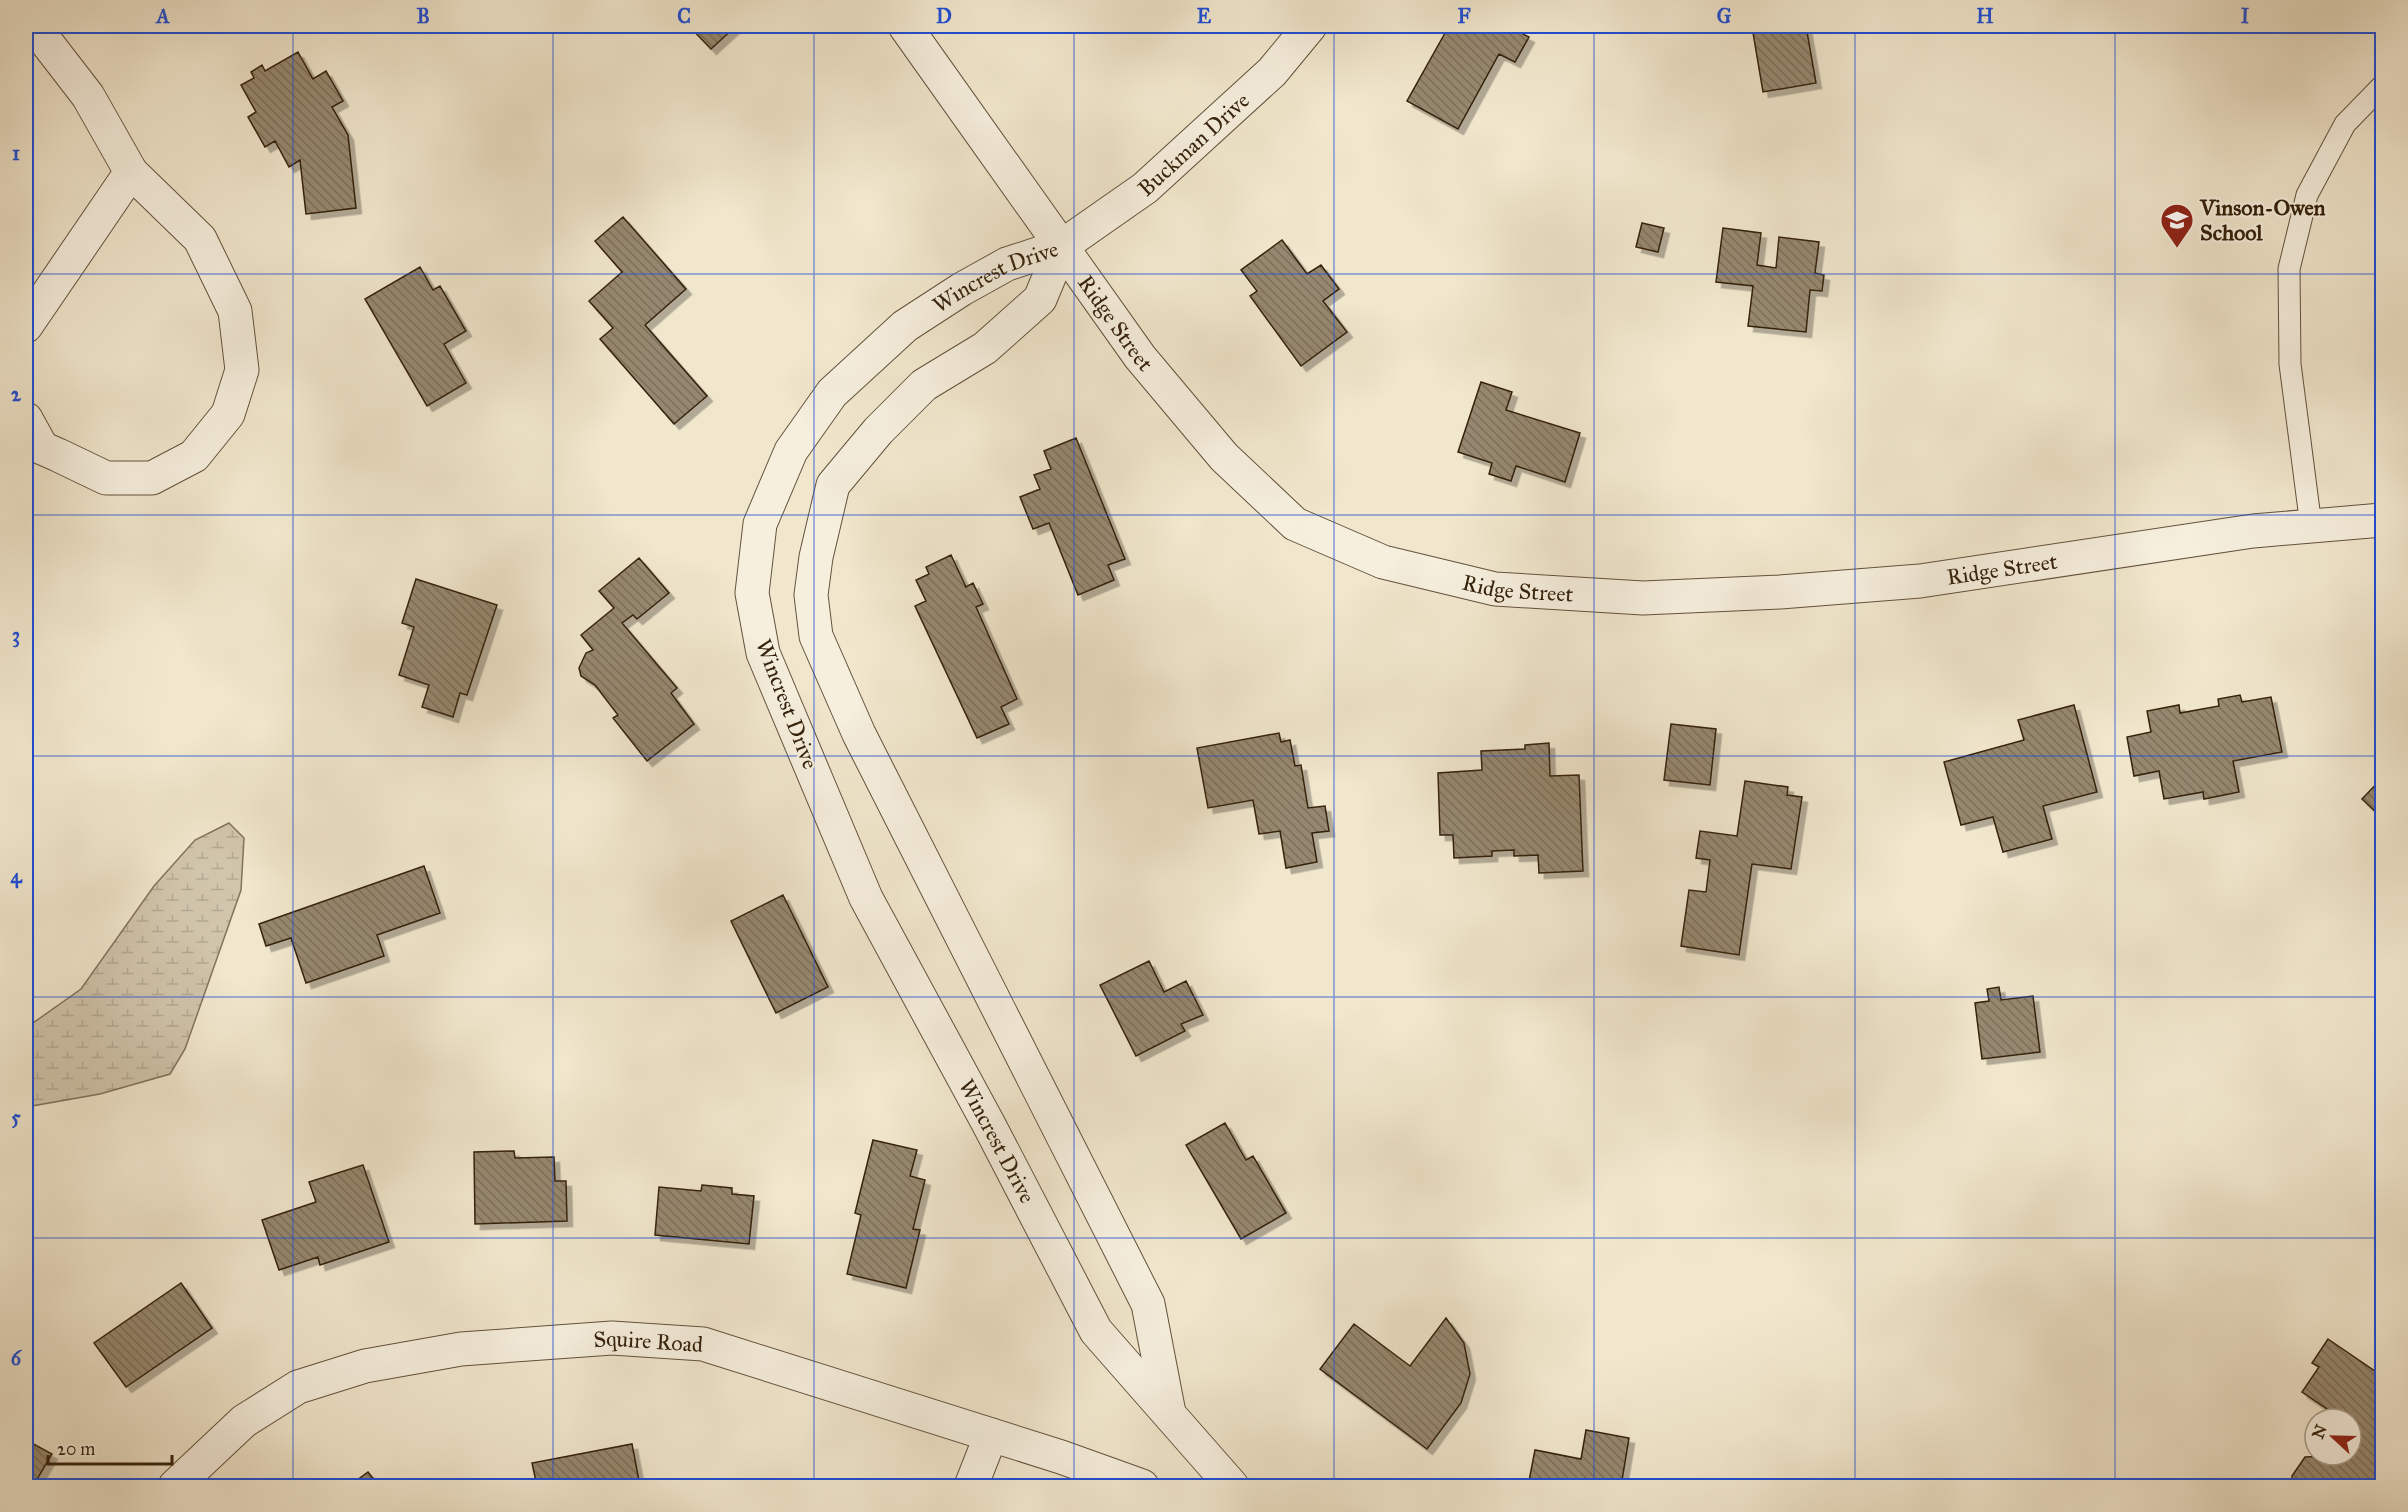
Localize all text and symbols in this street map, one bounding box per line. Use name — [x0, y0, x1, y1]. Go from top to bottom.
text: A — [154, 4, 170, 28]
text: B — [416, 4, 430, 28]
text: C — [677, 4, 691, 28]
text: D — [936, 4, 952, 28]
text: E — [1197, 4, 1212, 28]
text: F — [1457, 4, 1471, 28]
text: G — [1717, 4, 1732, 28]
text: H — [1976, 4, 1994, 28]
text: I — [2241, 4, 2250, 28]
street label: Buckman Drive — [1132, 86, 1254, 202]
text: 1 — [12, 141, 20, 165]
place label: Vinson-Owen School — [2199, 194, 2326, 246]
school or university icon: Vinson-Owen School — [2159, 202, 2195, 249]
street label: Wincrest Drive — [927, 235, 1061, 318]
street label: Ridge Street — [1072, 270, 1159, 376]
text: 2 — [11, 382, 22, 406]
street label: Ridge Street — [1945, 547, 2059, 590]
street label: Ridge Street — [1460, 568, 1574, 607]
text: 3 — [12, 623, 20, 648]
street label: Wincrest Drive — [750, 635, 824, 773]
text: 4 — [10, 864, 22, 889]
street label: Wincrest Drive — [953, 1074, 1041, 1208]
text: 5 — [11, 1105, 21, 1129]
street label: Squire Road — [592, 1324, 704, 1357]
text: 6 — [11, 1346, 23, 1370]
north arrow — [2303, 1407, 2363, 1467]
text: N — [2308, 1421, 2331, 1441]
scale bar — [48, 1428, 172, 1466]
text: 20 m — [57, 1438, 95, 1460]

